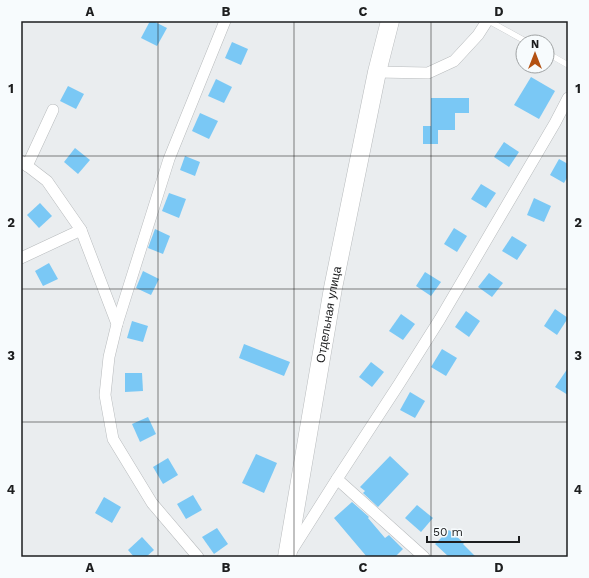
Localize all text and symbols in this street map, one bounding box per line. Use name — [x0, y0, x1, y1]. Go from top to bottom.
text: A — [86, 4, 95, 19]
text: B — [222, 4, 231, 19]
text: C — [359, 4, 368, 19]
text: D — [494, 4, 504, 19]
north arrow — [515, 34, 555, 74]
text: N — [531, 38, 539, 51]
text: 1 — [8, 81, 14, 96]
text: 1 — [575, 81, 581, 96]
text: 2 — [7, 215, 15, 230]
text: 2 — [574, 215, 582, 230]
street label: Отдельная улица — [313, 265, 344, 364]
text: 3 — [7, 348, 15, 363]
text: 3 — [574, 348, 582, 363]
text: 4 — [7, 482, 16, 497]
text: 4 — [574, 482, 583, 497]
scale bar — [427, 518, 519, 544]
text: 50 m — [433, 525, 463, 539]
text: A — [86, 560, 95, 575]
text: B — [222, 560, 231, 575]
text: C — [359, 560, 368, 575]
text: D — [494, 560, 504, 575]

